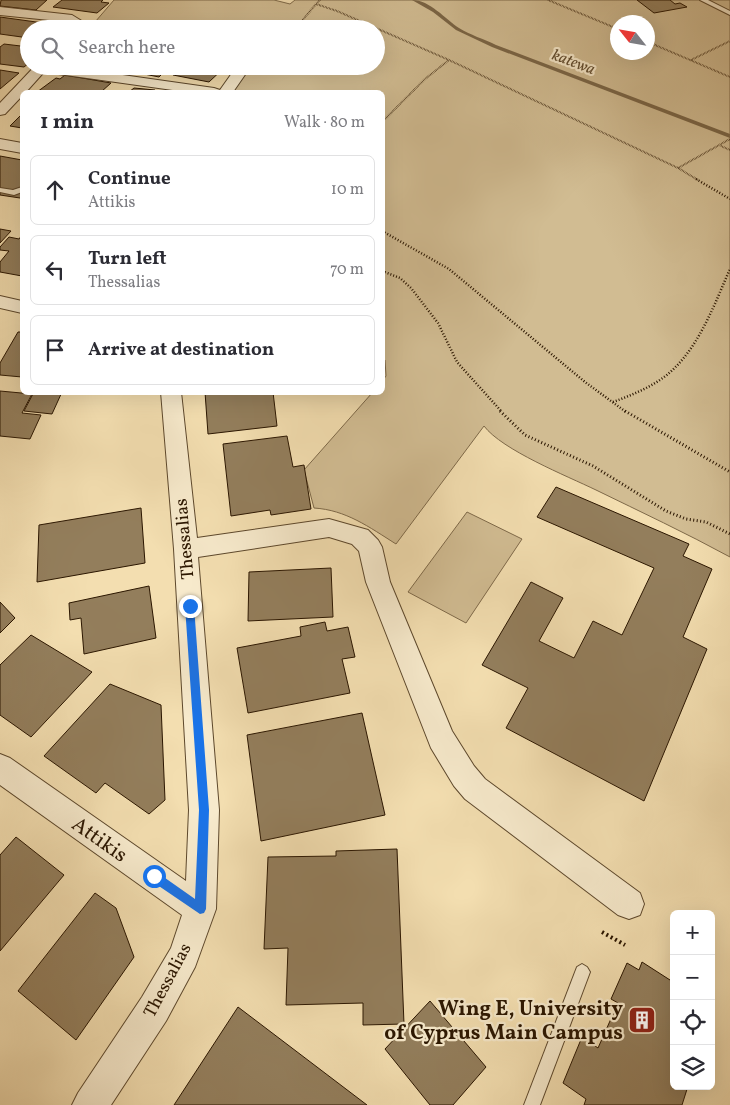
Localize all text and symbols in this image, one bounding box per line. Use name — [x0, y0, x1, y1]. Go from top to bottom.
north arrow — [610, 15, 655, 60]
search box — [20, 20, 385, 75]
icon: search — [38, 34, 66, 62]
text: Search here — [78, 35, 175, 61]
water label: katewa — [549, 45, 598, 81]
text: 1 min — [40, 108, 94, 137]
text: Walk · 80 m — [284, 112, 365, 134]
text: Continue — [88, 166, 171, 192]
icon: ahead — [41, 176, 69, 204]
text: 10 m — [331, 179, 364, 201]
text: Attikis — [88, 192, 135, 214]
text: Turn left — [88, 246, 167, 272]
icon: left — [41, 256, 69, 284]
text: 70 m — [330, 259, 364, 281]
text: Thessalias — [88, 272, 160, 294]
icon: arrive — [41, 336, 69, 364]
text: Arrive at destination — [88, 337, 274, 363]
street label: Thessalias — [169, 497, 201, 580]
route end — [179, 595, 202, 618]
street label: Attikis — [65, 811, 133, 870]
route start — [143, 865, 166, 888]
map controls — [670, 910, 715, 1090]
button: + — [670, 910, 715, 955]
street label: Thessalias — [138, 939, 198, 1022]
button: − — [670, 955, 715, 1000]
place label: Wing Ε, University of Cyprus Main Campus — [384, 995, 623, 1048]
button: locate — [670, 1000, 715, 1045]
building icon: Wing Ε, University of Cyprus Main Campus — [627, 1005, 657, 1035]
button: layers — [670, 1045, 715, 1090]

